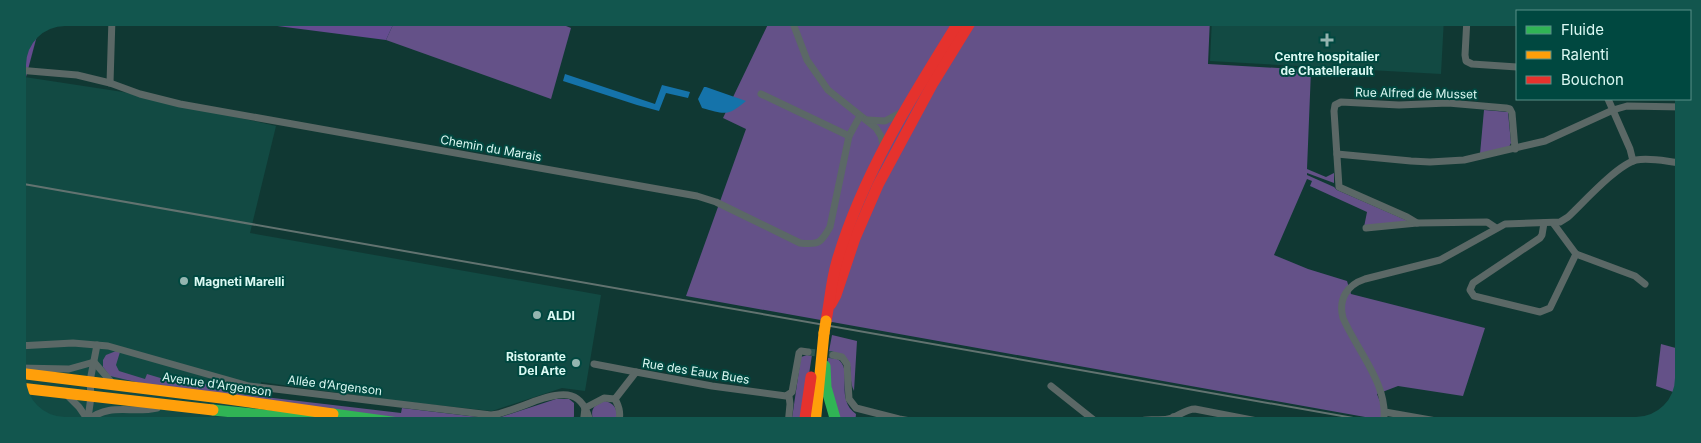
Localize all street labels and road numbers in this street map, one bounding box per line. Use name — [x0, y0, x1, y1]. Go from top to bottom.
street label: Rue Alfred de Musset — [1355, 84, 1477, 102]
street label: Chemin du Marais — [439, 132, 543, 164]
street label: Rue des Eaux Bues — [641, 355, 751, 387]
street label: Avenue d'Argenson — [161, 369, 273, 399]
street label: Allée d’Argenson — [287, 372, 383, 398]

